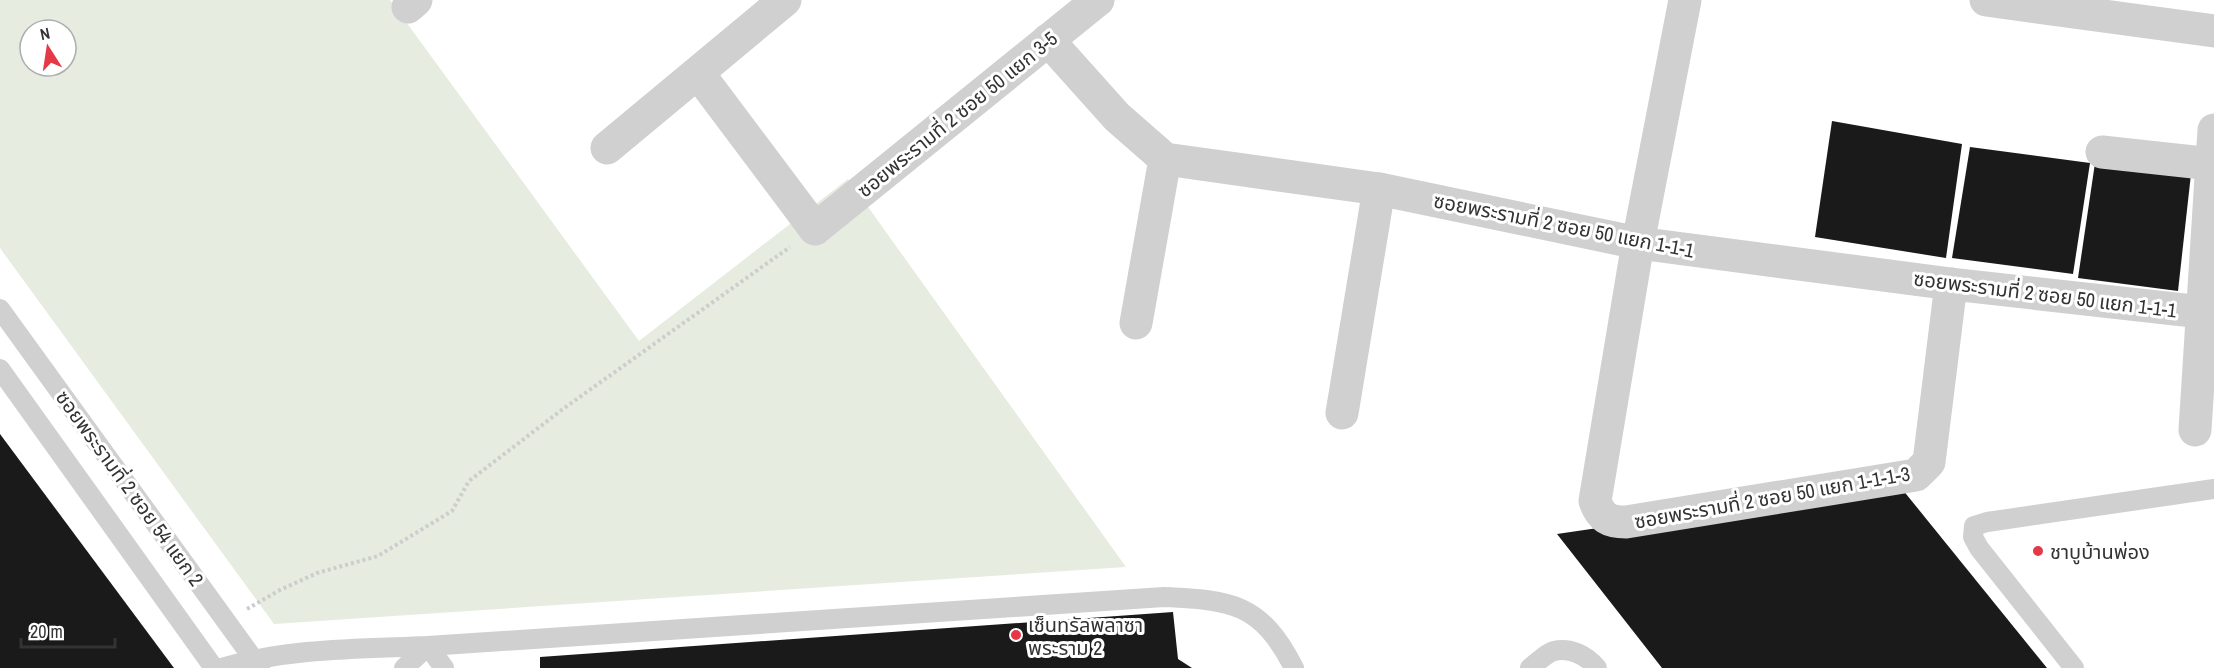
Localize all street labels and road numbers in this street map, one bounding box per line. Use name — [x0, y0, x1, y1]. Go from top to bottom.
street label: ซอยพระรามที่ 2 ซอย 50 แยก 3-5 — [851, 25, 1063, 203]
street label: ซอยพระรามที่ 2 ซอย 50 แยก 1-1-1 — [1431, 186, 1697, 264]
street label: ซอยพระรามที่ 2 ซอย 50 แยก 1-1-1 — [1912, 264, 2178, 324]
street label: ซอยพระรามที่ 2 ซอย 54 แยก 2 — [50, 385, 210, 591]
street label: ซอยพระรามที่ 2 ซอย 50 แยก 1-1-1-3 — [1632, 459, 1912, 535]

